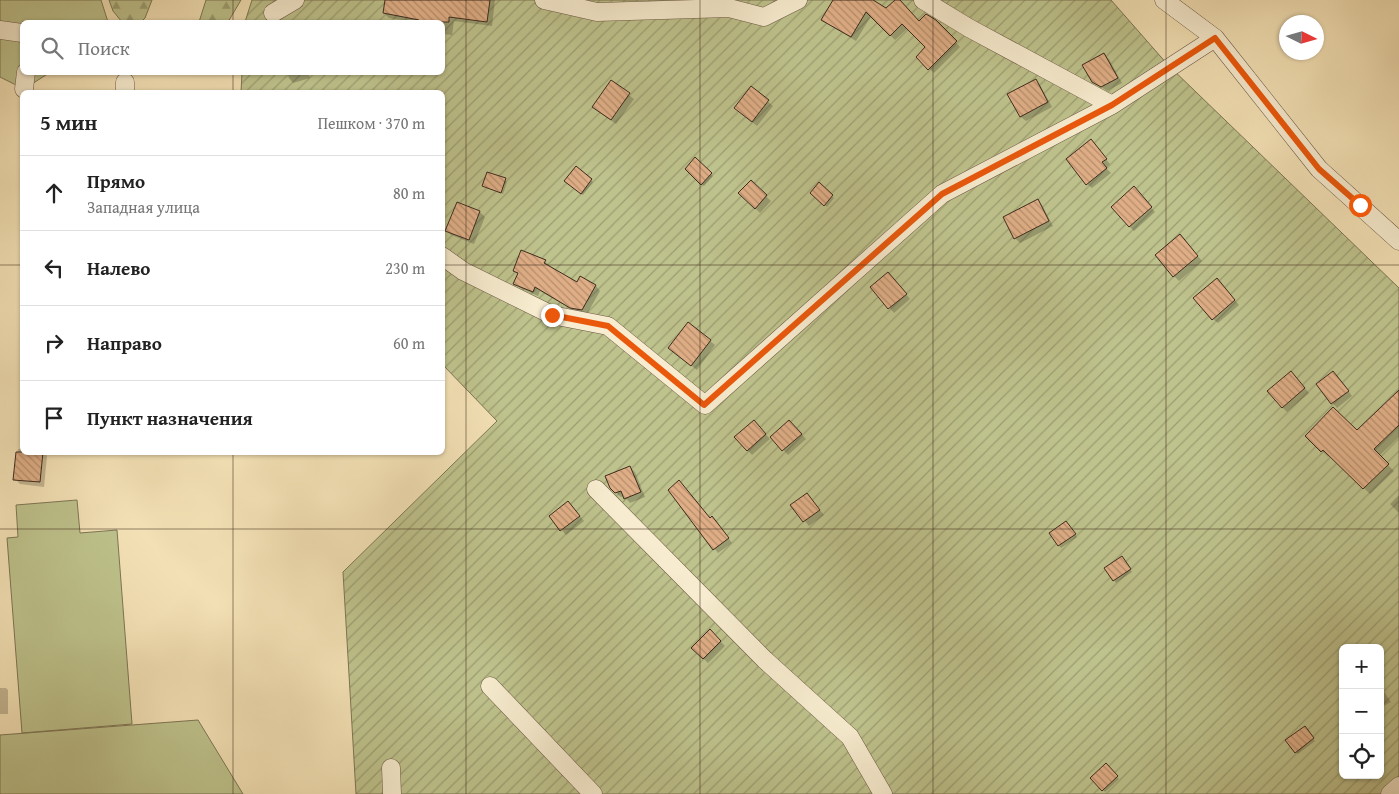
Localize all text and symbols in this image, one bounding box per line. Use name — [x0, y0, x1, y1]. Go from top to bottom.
north arrow — [1279, 15, 1324, 60]
search box — [20, 20, 445, 75]
icon: search — [38, 34, 66, 62]
text: Поиск — [78, 34, 130, 62]
text: 5 мин — [40, 107, 97, 138]
text: Пешком · 370 m — [318, 111, 425, 135]
text: Прямо — [87, 167, 145, 195]
icon: ahead — [40, 179, 68, 207]
text: 80 m — [393, 181, 425, 205]
route start — [1349, 194, 1372, 217]
text: Западная улица — [87, 195, 200, 219]
icon: left — [40, 254, 68, 282]
text: Налево — [87, 254, 150, 282]
text: 230 m — [385, 256, 425, 280]
route end — [541, 304, 564, 327]
icon: right — [40, 329, 68, 357]
text: Направо — [87, 329, 162, 357]
text: 60 m — [393, 331, 425, 355]
icon: arrive — [40, 404, 68, 432]
text: Пункт назначения — [87, 404, 253, 432]
map controls — [1339, 644, 1384, 779]
button: + — [1339, 644, 1384, 689]
button: − — [1339, 689, 1384, 734]
button: locate — [1339, 734, 1384, 779]

